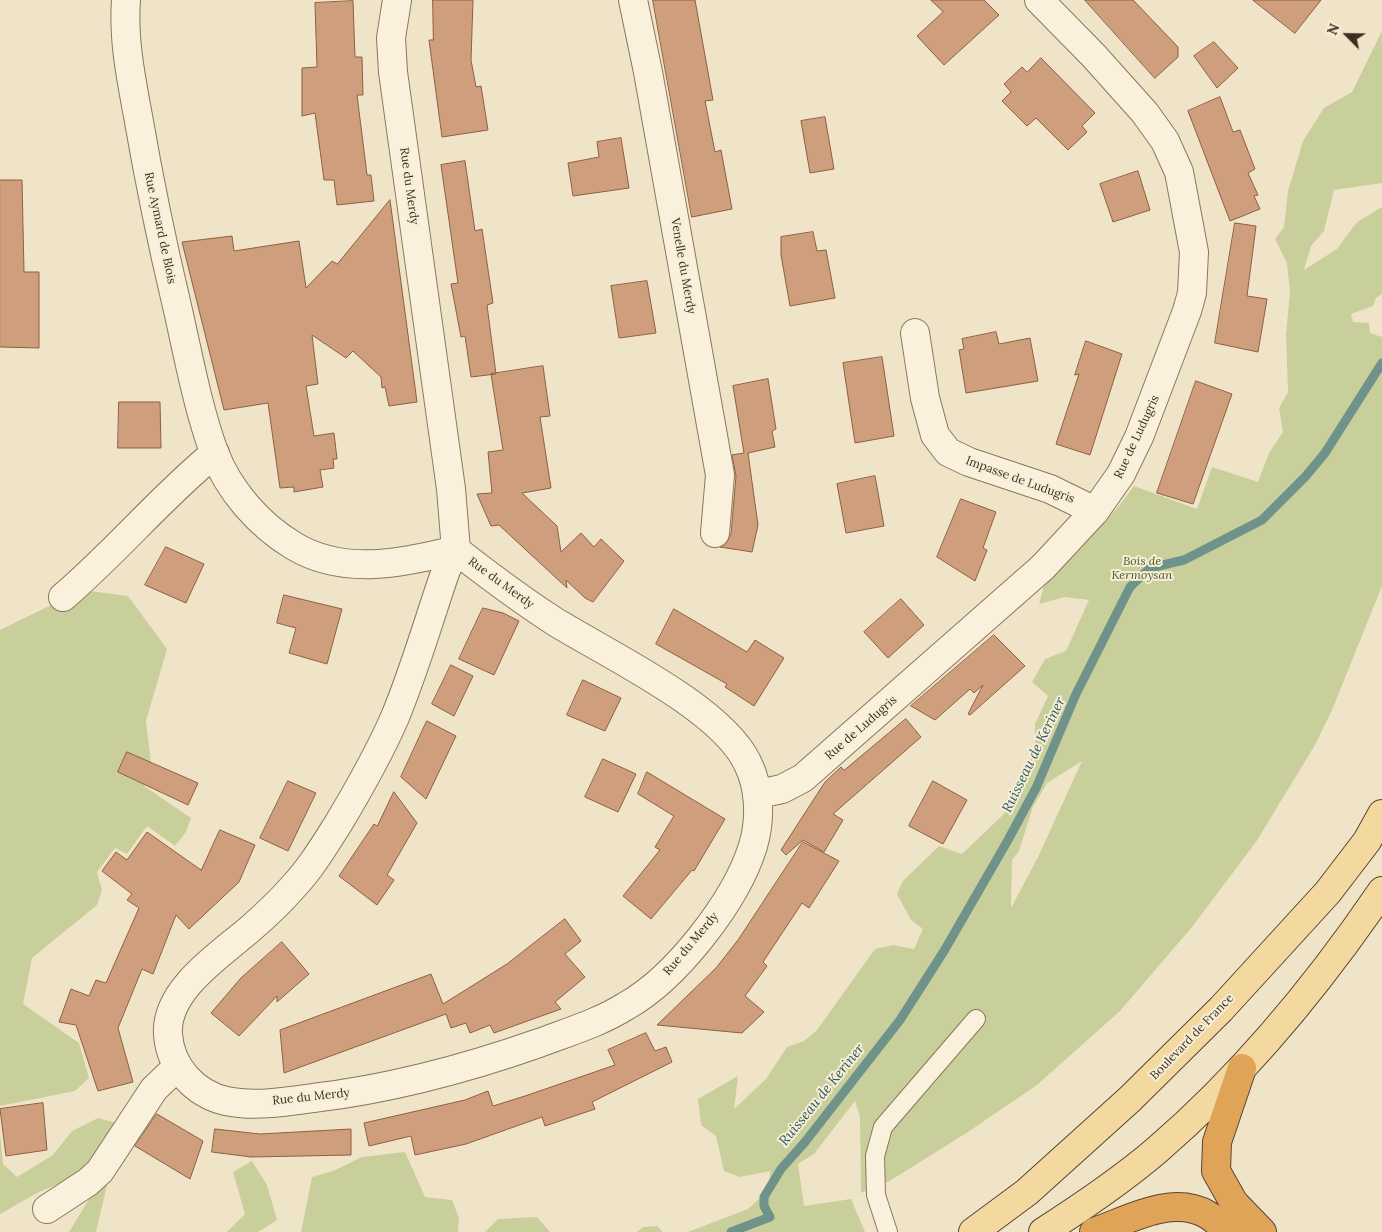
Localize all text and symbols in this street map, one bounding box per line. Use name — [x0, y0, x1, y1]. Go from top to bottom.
north arrow — [1322, 10, 1372, 60]
text: N — [1323, 21, 1344, 38]
street label: Rue du Merdy — [396, 146, 422, 226]
street label: Rue Aymard de Blois — [141, 171, 179, 285]
street label: Venelle du Merdy — [667, 217, 699, 315]
street label: Rue de Ludugris — [1111, 393, 1163, 481]
street label: Impasse de Ludugris — [964, 454, 1076, 506]
street label: Rue du Merdy — [465, 554, 537, 612]
park label: Bois de Kermoysan — [1112, 555, 1172, 583]
street label: Rue de Ludugris — [822, 693, 900, 763]
water label: Ruisseau de Keriner — [999, 695, 1069, 815]
street label: Rue du Merdy — [660, 910, 722, 978]
street label: Boulevard de France — [1147, 991, 1237, 1083]
water label: Ruisseau de Keriner — [776, 1041, 868, 1149]
street label: Rue du Merdy — [272, 1086, 350, 1108]

